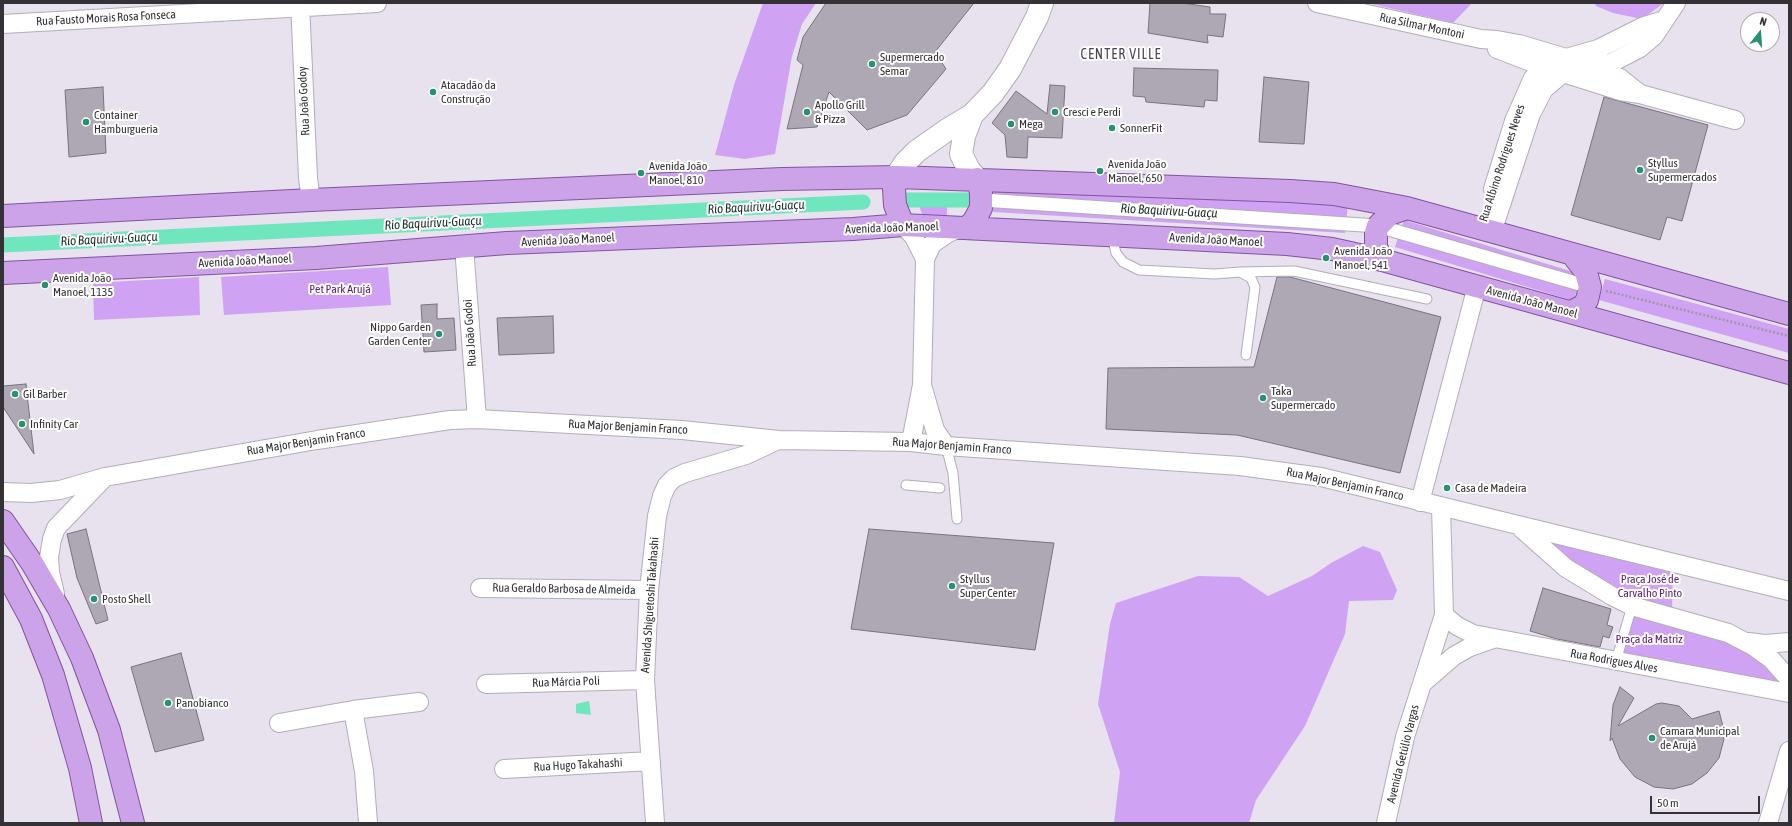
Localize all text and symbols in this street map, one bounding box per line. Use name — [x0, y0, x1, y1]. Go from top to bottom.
street label: Rua Fausto Morais Rosa Fonseca — [36, 7, 176, 29]
street label: Rua Silmar Montoni — [1378, 10, 1466, 42]
north arrow — [1740, 12, 1780, 52]
text: N — [1758, 15, 1768, 28]
district label: CENTER VILLE — [1081, 47, 1161, 63]
place label: Supermercado Semar — [880, 50, 944, 78]
marker: Supermercado Semar — [867, 59, 877, 69]
street label: Rua João Godoy — [295, 66, 313, 136]
place label: Atacadão da Construção — [441, 78, 496, 106]
marker: Atacadão da Construção — [428, 87, 438, 97]
place label: Apollo Grill & Pizza — [815, 98, 865, 126]
street label: Rua Albino Rodrigues Neves — [1476, 103, 1528, 223]
place label: Cresci e Perdi — [1063, 105, 1121, 119]
marker: Apollo Grill & Pizza — [802, 107, 812, 117]
marker: Cresci e Perdi — [1050, 107, 1060, 117]
place label: Container Hamburgueria — [94, 108, 158, 136]
marker: Container Hamburgueria — [81, 117, 91, 127]
place label: Mega — [1019, 117, 1043, 131]
marker: Mega — [1006, 119, 1016, 129]
place label: SonnerFit — [1120, 121, 1162, 135]
marker: SonnerFit — [1107, 123, 1117, 133]
place label: Styllus Supermercados — [1648, 156, 1717, 184]
place label: Avenida João Manoel, 650 — [1108, 157, 1166, 185]
place label: Avenida João Manoel, 810 — [649, 159, 707, 187]
marker: Styllus Supermercados — [1635, 165, 1645, 175]
marker: Avenida João Manoel, 650 — [1095, 166, 1105, 176]
marker: Avenida João Manoel, 810 — [636, 168, 646, 178]
water label: Rio Baquirivu-Guaçu — [707, 197, 805, 217]
water label: Rio Baquirivu-Guaçu — [1120, 201, 1218, 221]
water label: Rio Baquirivu-Guaçu — [384, 213, 482, 233]
street label: Avenida João Manoel — [845, 219, 939, 237]
water label: Rio Baquirivu-Guaçu — [60, 229, 158, 249]
street label: Avenida João Manoel — [521, 230, 615, 250]
street label: Avenida João Manoel — [1169, 230, 1263, 250]
place label: Avenida João Manoel, 541 — [1334, 244, 1392, 272]
street label: Avenida João Manoel — [198, 251, 292, 271]
marker: Avenida João Manoel, 541 — [1321, 253, 1331, 263]
place label: Avenida João Manoel, 1135 — [53, 271, 113, 299]
marker: Avenida João Manoel, 1135 — [40, 280, 50, 290]
park label: Pet Park Arujá — [309, 282, 371, 296]
street label: Avenida João Manoel — [1485, 283, 1579, 321]
street label: Rua João Godoi — [460, 299, 480, 367]
place label: Nippo Garden Garden Center — [368, 320, 431, 348]
marker: Nippo Garden Garden Center — [434, 329, 444, 339]
place label: Taka Supermercado — [1271, 384, 1335, 412]
place label: Gil Barber — [23, 387, 66, 401]
marker: Gil Barber — [10, 389, 20, 399]
marker: Taka Supermercado — [1258, 393, 1268, 403]
place label: Infinity Car — [30, 417, 78, 431]
street label: Rua Major Benjamin Franco — [568, 417, 688, 437]
marker: Infinity Car — [17, 419, 27, 429]
street label: Rua Major Benjamin Franco — [246, 426, 366, 458]
street label: Rua Major Benjamin Franco — [892, 435, 1012, 457]
street label: Rua Major Benjamin Franco — [1285, 465, 1405, 503]
place label: Casa de Madeira — [1455, 481, 1527, 495]
marker: Casa de Madeira — [1442, 483, 1452, 493]
street label: Avenida Shiguetoshi Takahashi — [638, 537, 662, 673]
place label: Styllus Super Center — [960, 572, 1016, 600]
park label: Praça José de Carvalho Pinto — [1618, 572, 1682, 600]
street label: Rua Geraldo Barbosa de Almeida — [492, 581, 636, 597]
marker: Styllus Super Center — [947, 581, 957, 591]
place label: Posto Shell — [102, 592, 151, 606]
marker: Posto Shell — [89, 594, 99, 604]
park label: Praça da Matriz — [1615, 632, 1683, 646]
street label: Rua Rodrigues Alves — [1569, 646, 1659, 676]
street label: Rua Márcia Poli — [532, 674, 600, 690]
place label: Panobianco — [176, 696, 229, 710]
marker: Panobianco — [163, 698, 173, 708]
street label: Avenida Getúlio Vargas — [1384, 703, 1422, 805]
place label: Camara Municipal de Arujá — [1660, 724, 1740, 752]
marker: Camara Municipal de Arujá — [1647, 733, 1657, 743]
street label: Rua Hugo Takahashi — [533, 755, 623, 775]
scale bar — [1652, 788, 1762, 814]
text: 50 m — [1657, 796, 1679, 810]

